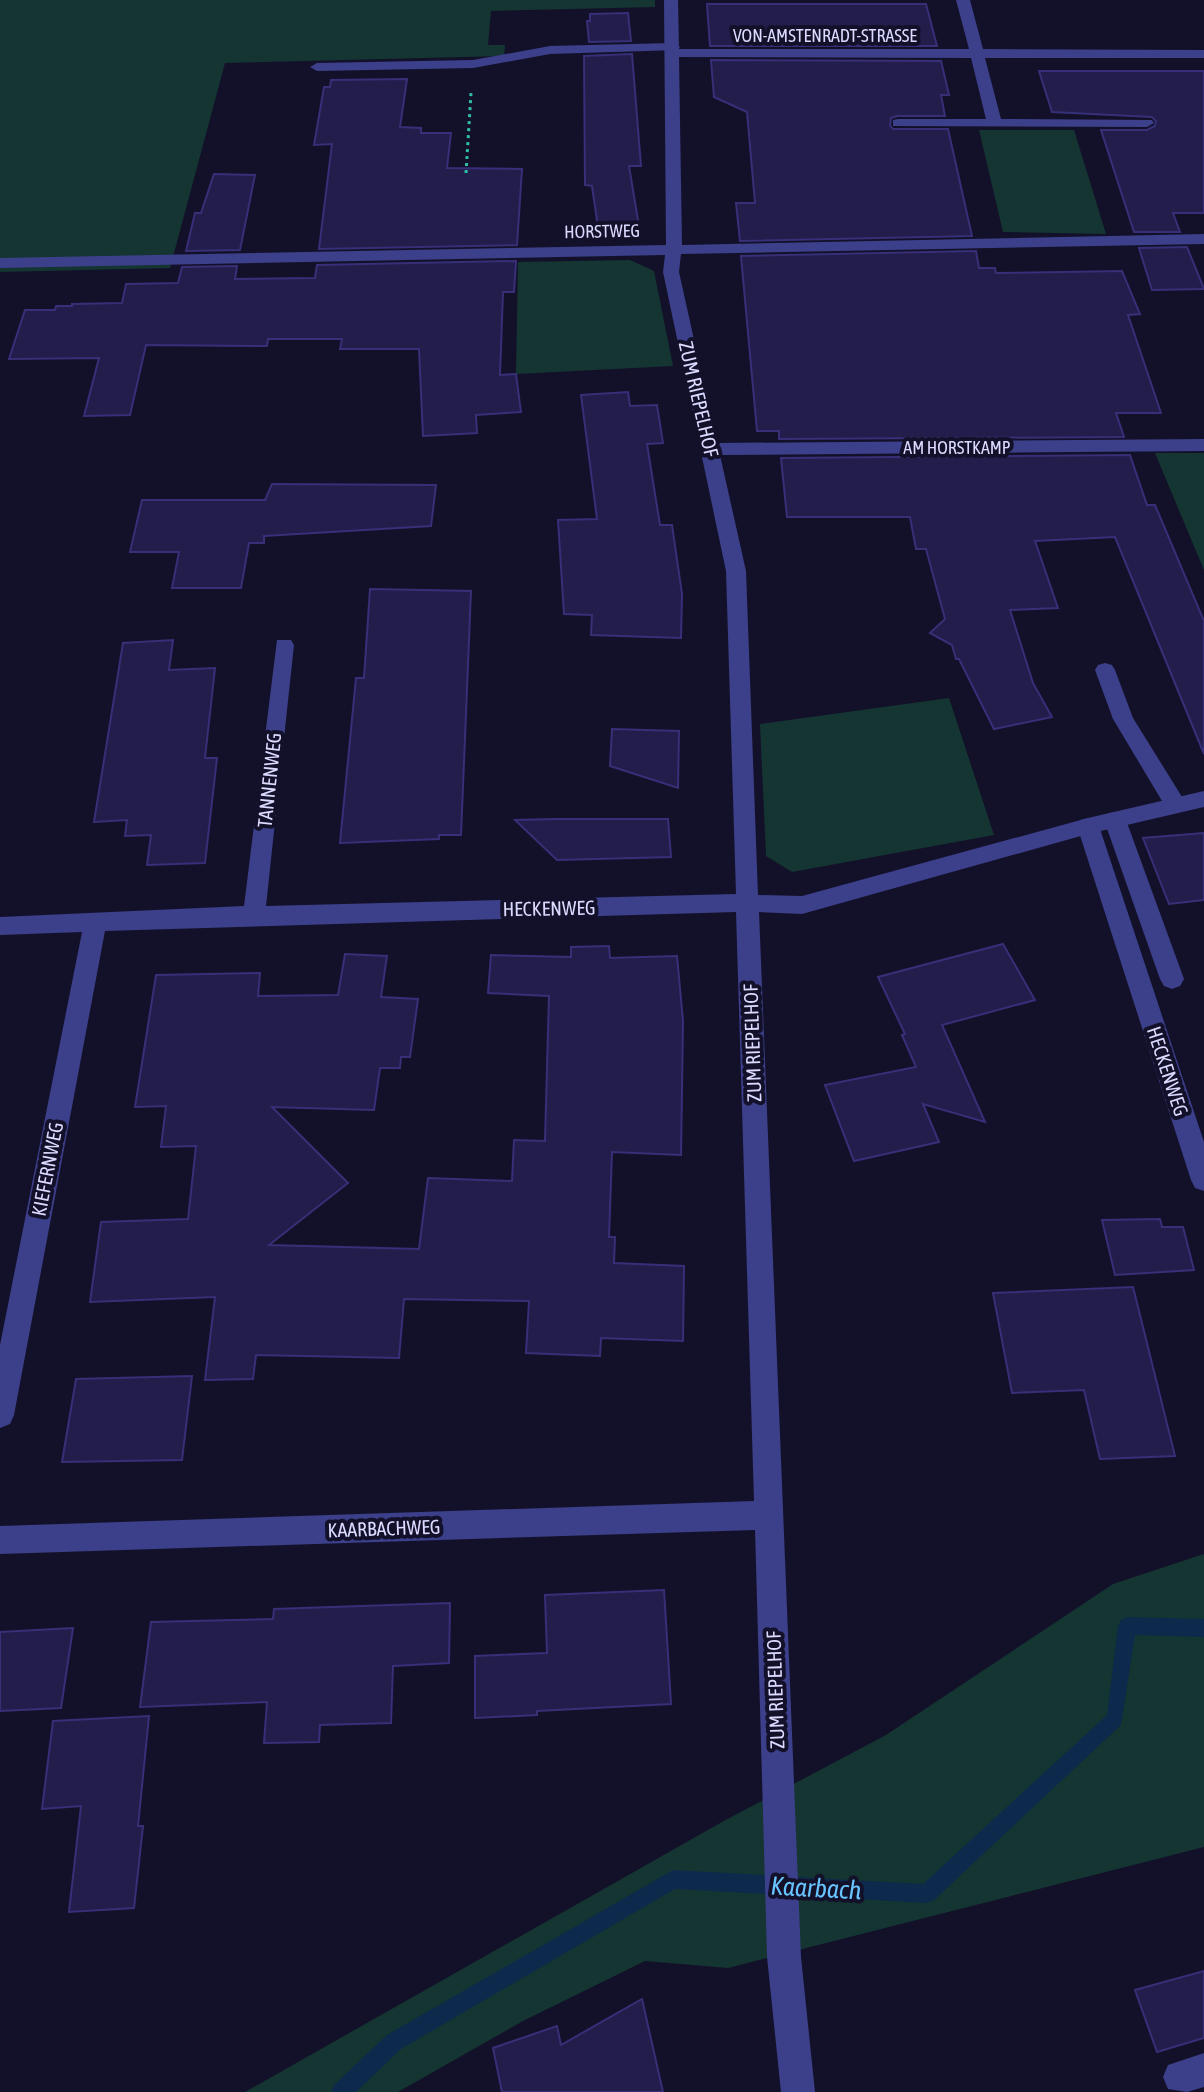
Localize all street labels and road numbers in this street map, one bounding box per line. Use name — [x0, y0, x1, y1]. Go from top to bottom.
street label: VON-AMSTENRADT-STRASSE — [733, 25, 917, 46]
street label: HORSTWEG — [564, 220, 640, 242]
street label: ZUM RIEPELHOF — [675, 339, 723, 459]
street label: AM HORSTKAMP — [903, 437, 1011, 458]
street label: TANNENWEG — [253, 731, 285, 829]
street label: HECKENWEG — [502, 896, 596, 920]
street label: ZUM RIEPELHOF — [738, 984, 766, 1102]
street label: HECKENWEG — [1143, 1023, 1193, 1119]
street label: KIEFERNWEG — [27, 1120, 67, 1218]
street label: KAARBACHWEG — [327, 1515, 441, 1541]
street label: ZUM RIEPELHOF — [761, 1631, 789, 1749]

